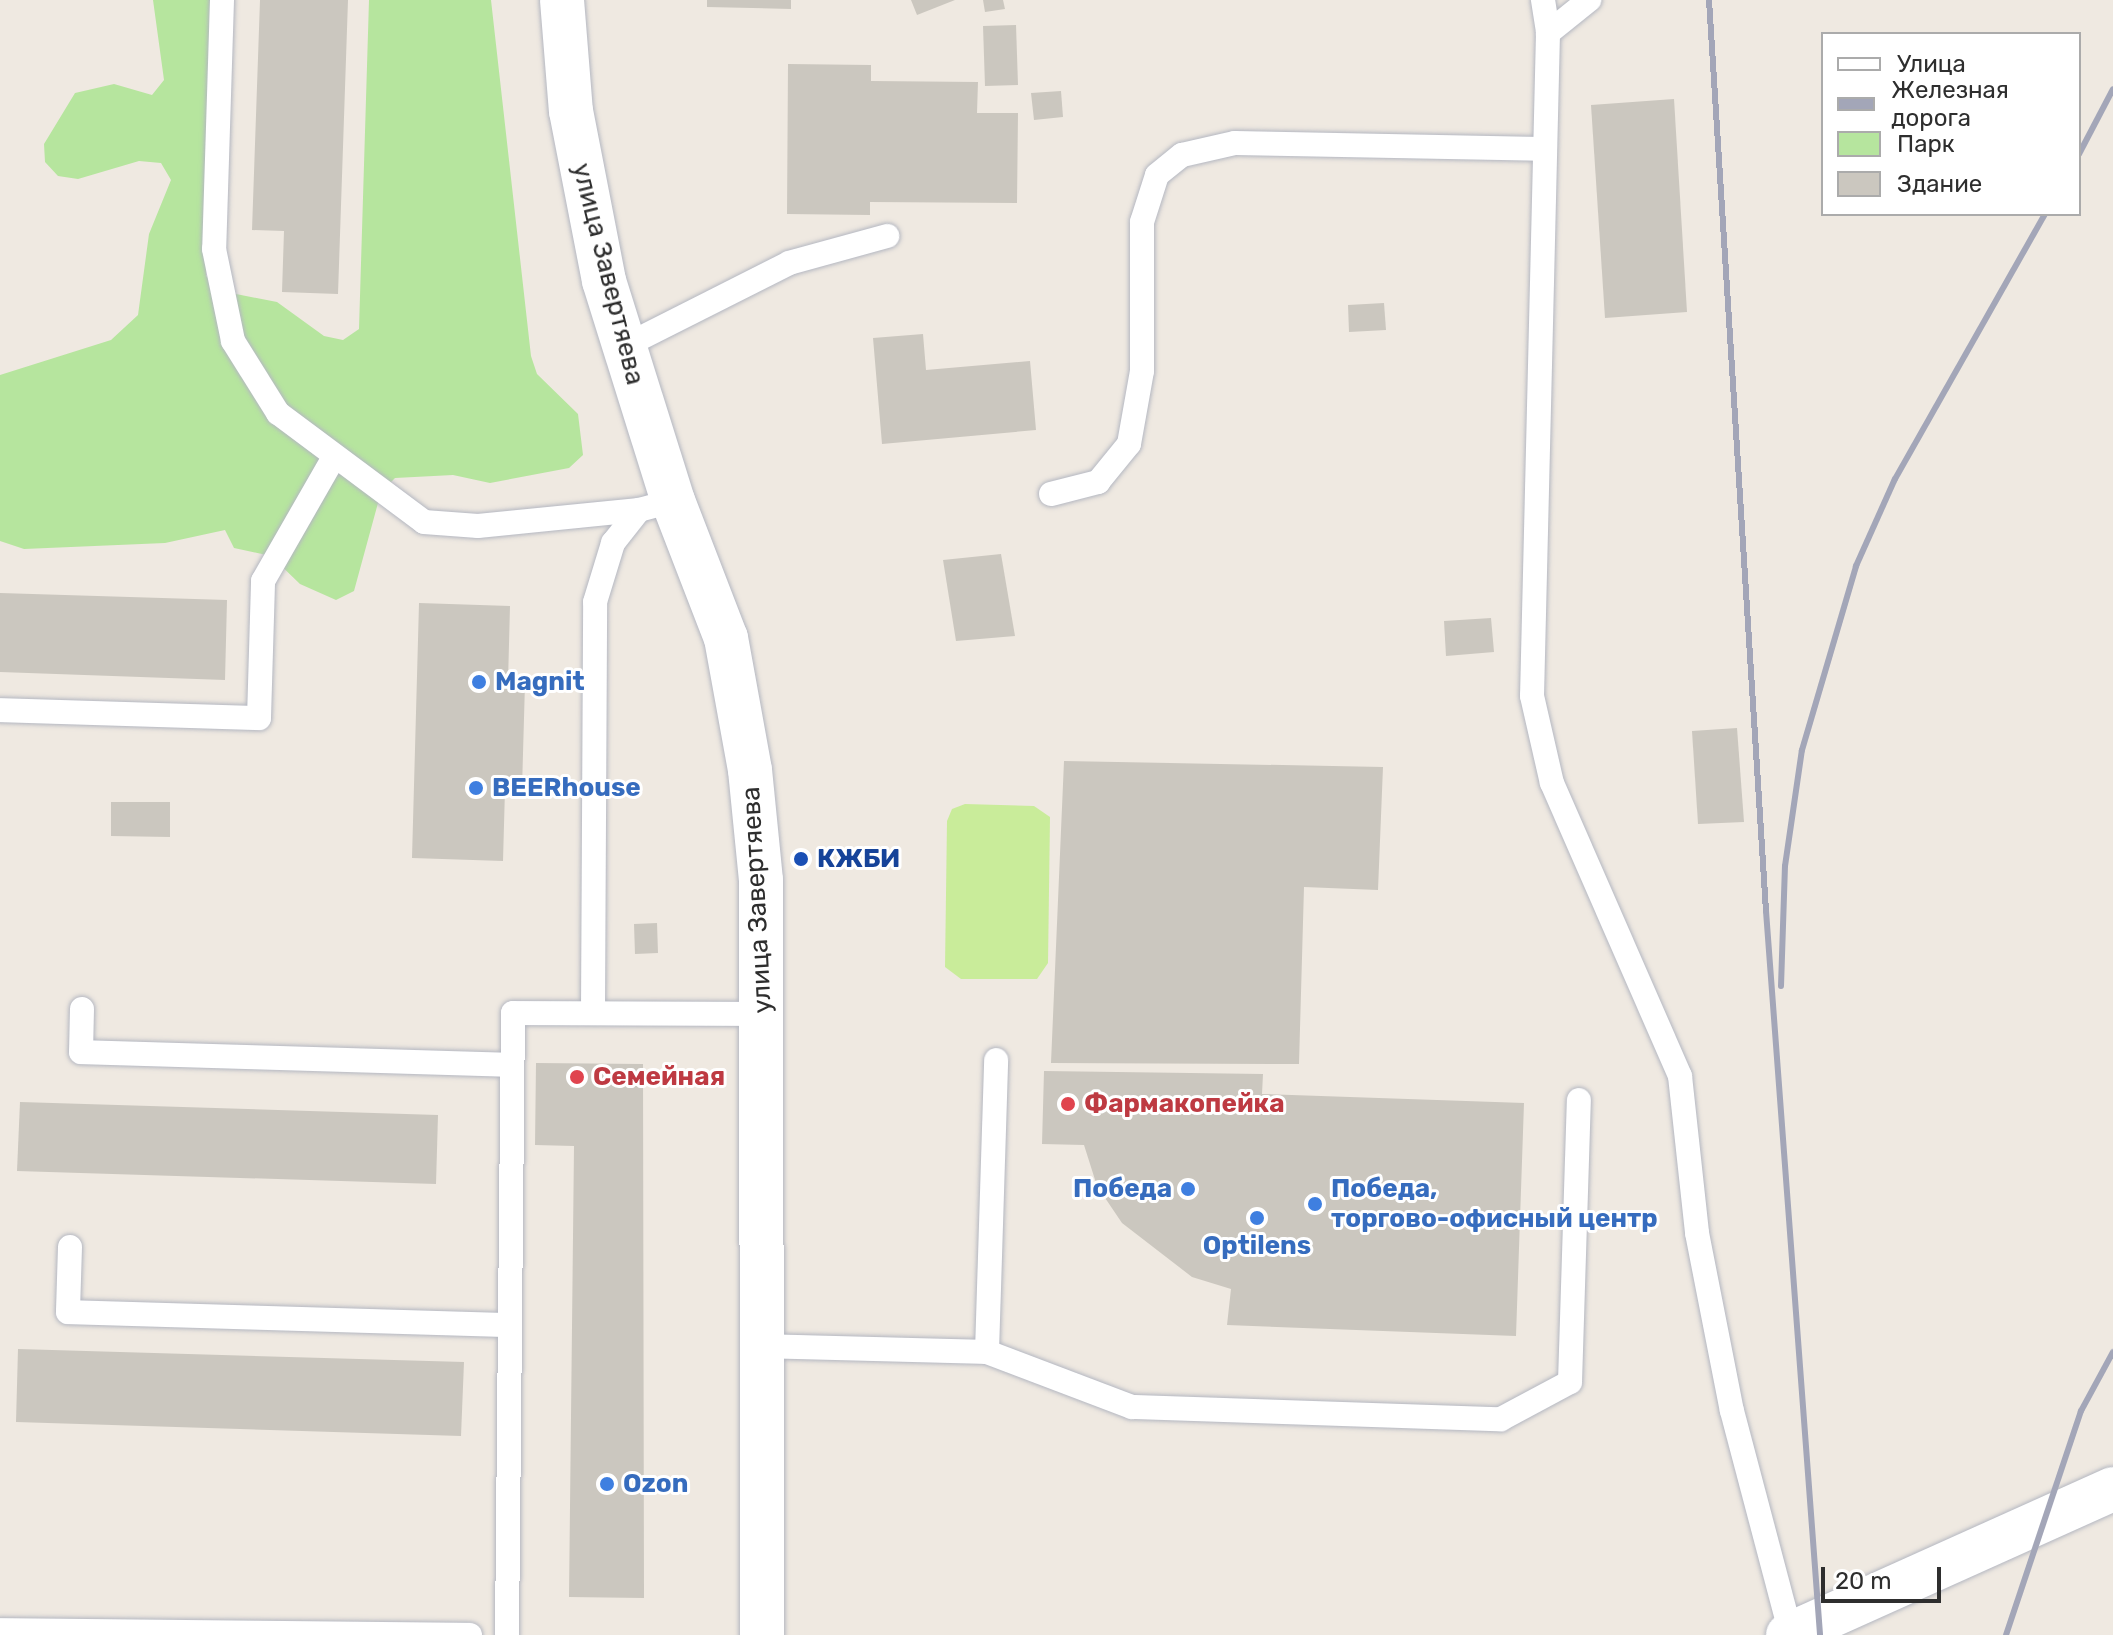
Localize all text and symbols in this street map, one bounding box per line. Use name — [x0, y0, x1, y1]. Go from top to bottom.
legend — [1821, 32, 2081, 216]
text: Улица — [1897, 50, 1966, 78]
text: Железная дорога — [1891, 76, 2009, 132]
text: Парк — [1897, 130, 1955, 158]
street label: улица Завертяева — [565, 160, 651, 388]
text: Здание — [1897, 170, 1982, 198]
place label: Magnit — [495, 666, 585, 698]
marker: Magnit — [470, 673, 488, 691]
place label: BEERhouse — [492, 772, 641, 804]
marker: BEERhouse — [467, 779, 485, 797]
street label: улица Завертяева — [735, 786, 779, 1014]
place label: КЖБИ — [817, 843, 900, 875]
marker: КЖБИ — [792, 850, 810, 868]
place label: Семейная — [593, 1061, 725, 1093]
marker: Семейная — [568, 1068, 586, 1086]
place label: Фармакопейка — [1084, 1088, 1285, 1120]
marker: Фармакопейка — [1059, 1095, 1077, 1113]
place label: Победа — [1073, 1173, 1172, 1205]
place label: Победа, торгово-офисный центр — [1331, 1173, 1658, 1234]
marker: Победа — [1179, 1180, 1197, 1198]
marker: Победа, торгово-офисный центр — [1306, 1195, 1324, 1213]
marker: Optilens — [1248, 1209, 1266, 1227]
place label: Optilens — [1203, 1230, 1311, 1262]
place label: Ozon — [623, 1468, 688, 1500]
marker: Ozon — [598, 1475, 616, 1493]
scale bar — [1825, 1551, 1945, 1601]
text: 20 m — [1835, 1567, 1892, 1595]

